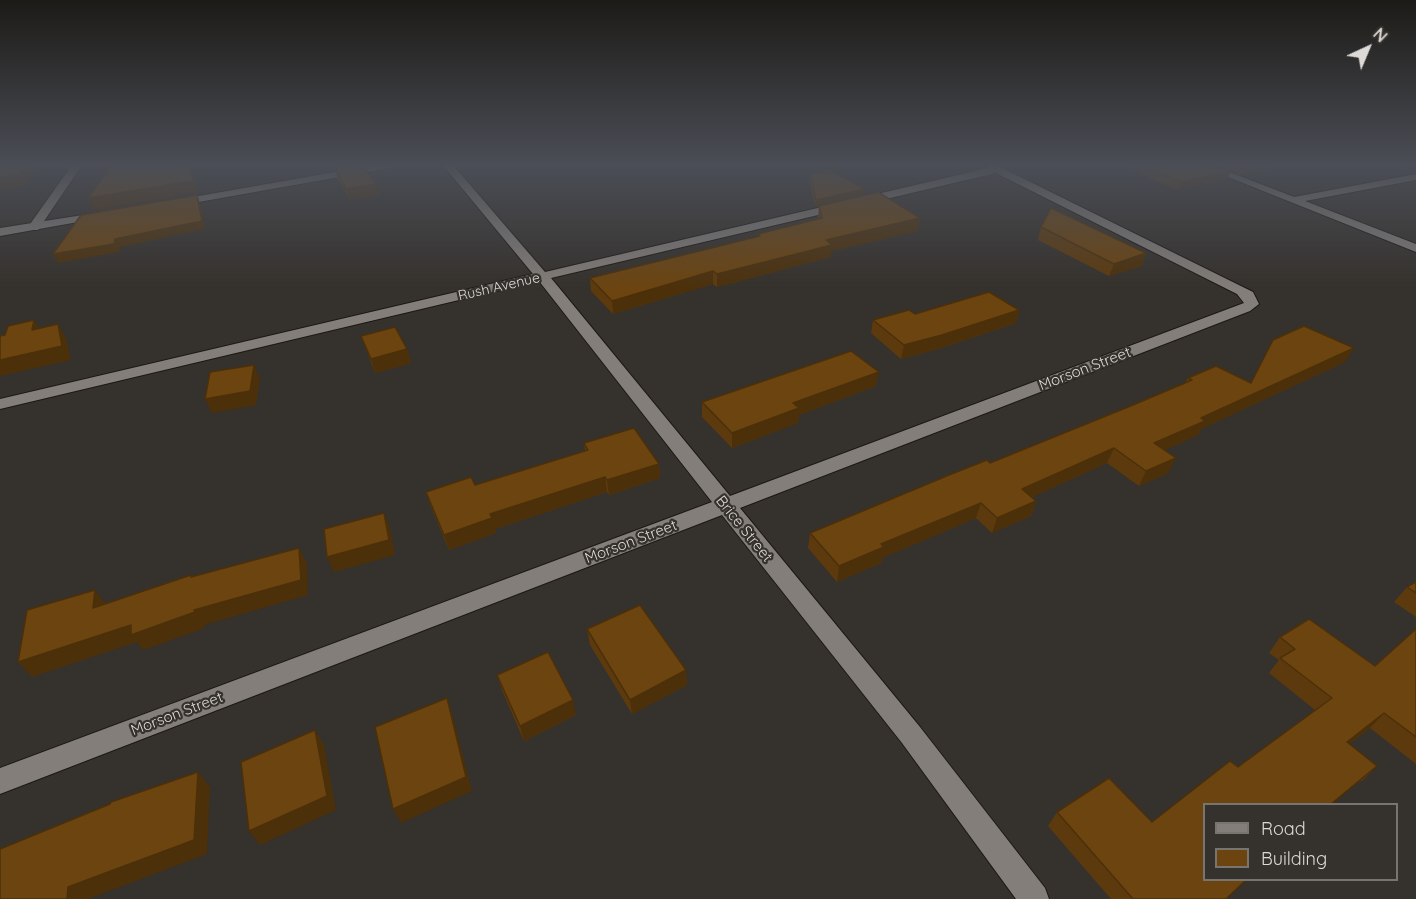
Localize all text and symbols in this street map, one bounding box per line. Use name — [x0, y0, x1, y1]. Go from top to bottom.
north arrow — [1338, 18, 1398, 78]
text: N — [1369, 24, 1392, 46]
street label: Rush Avenue — [456, 269, 542, 305]
street label: Morson Street — [1036, 343, 1134, 395]
street label: Brice Street — [712, 492, 776, 566]
street label: Morson Street — [582, 516, 680, 568]
street label: Morson Street — [128, 688, 226, 740]
legend — [1203, 803, 1398, 881]
text: Road — [1261, 817, 1306, 840]
text: Building — [1261, 847, 1327, 870]

